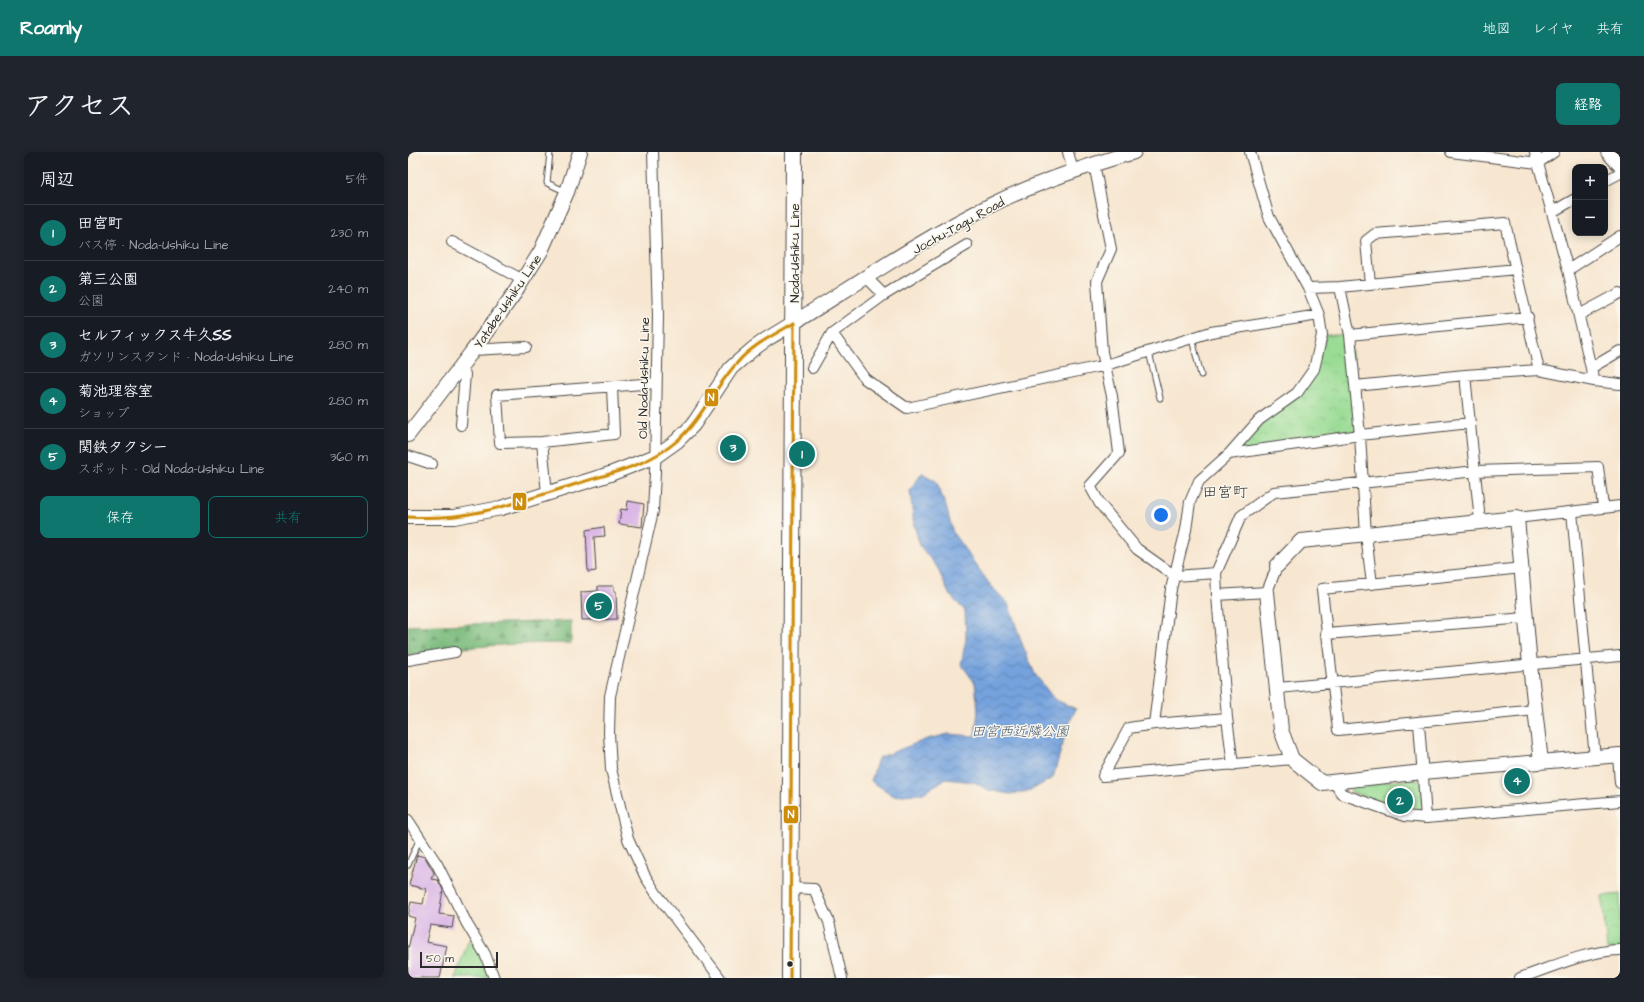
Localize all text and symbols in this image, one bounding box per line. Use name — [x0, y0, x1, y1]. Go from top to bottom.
text: Roamly — [20, 15, 82, 42]
text: 地図 — [1483, 19, 1511, 39]
text: レイヤ — [1533, 19, 1574, 39]
text: 共有 — [1596, 19, 1624, 39]
button: 経路 — [1556, 83, 1620, 125]
text: アクセス — [24, 87, 134, 126]
map controls — [1572, 164, 1608, 236]
button: + — [1572, 164, 1608, 200]
text: 周辺 — [40, 168, 74, 192]
text: 5件 — [346, 170, 368, 188]
street label: Jochu-Tagu Road — [909, 193, 1008, 259]
button: − — [1572, 200, 1608, 236]
street label: Noda-Ushiku Line — [786, 203, 804, 303]
text: 田宮町 — [78, 213, 123, 234]
text: 1 — [52, 224, 54, 242]
text: 230 m — [330, 224, 368, 242]
text: バス停 · Noda-Ushiku Line — [78, 236, 229, 254]
street label: Yatabe-Ushiku Line — [470, 251, 546, 352]
text: 第三公園 — [78, 269, 138, 290]
text: 2 — [49, 280, 57, 298]
text: 240 m — [328, 280, 368, 298]
text: 公園 — [78, 292, 104, 310]
street label: Old Noda-Ushiku Line — [634, 317, 654, 439]
text: セルフィックス牛久SS — [78, 325, 232, 346]
text: 3 — [50, 336, 56, 354]
text: 280 m — [329, 336, 368, 354]
text: ガソリンスタンド · Noda-Ushiku Line — [78, 348, 294, 366]
text: 菊池理容室 — [78, 381, 153, 402]
line badge: N — [704, 388, 719, 407]
text: N — [708, 390, 715, 405]
text: 4 — [49, 392, 57, 410]
text: 280 m — [329, 392, 368, 410]
text: ショップ — [78, 404, 129, 422]
pin: 3 — [720, 433, 746, 463]
text: 関鉄タクシー — [78, 437, 168, 458]
pin: 1 — [789, 439, 815, 469]
text: 5 — [48, 448, 58, 466]
text: 360 m — [330, 448, 368, 466]
text: スポット · Old Noda-Ushiku Line — [78, 460, 264, 478]
district label: 田宮町 — [1202, 482, 1248, 503]
line badge: N — [512, 492, 527, 511]
text: N — [516, 495, 523, 510]
button: 保存 — [40, 496, 200, 538]
button: 共有 — [208, 496, 368, 538]
your location — [1151, 505, 1171, 525]
pin: 5 — [586, 591, 612, 621]
water label: 田宮西近隣公園 — [971, 722, 1070, 742]
pin: 4 — [1504, 766, 1530, 796]
pin: 2 — [1387, 786, 1413, 816]
line badge: N — [783, 805, 799, 824]
text: N — [788, 807, 795, 822]
scale bar — [420, 950, 498, 969]
text: 50 m — [426, 951, 454, 966]
unlabelled marker — [785, 959, 795, 969]

